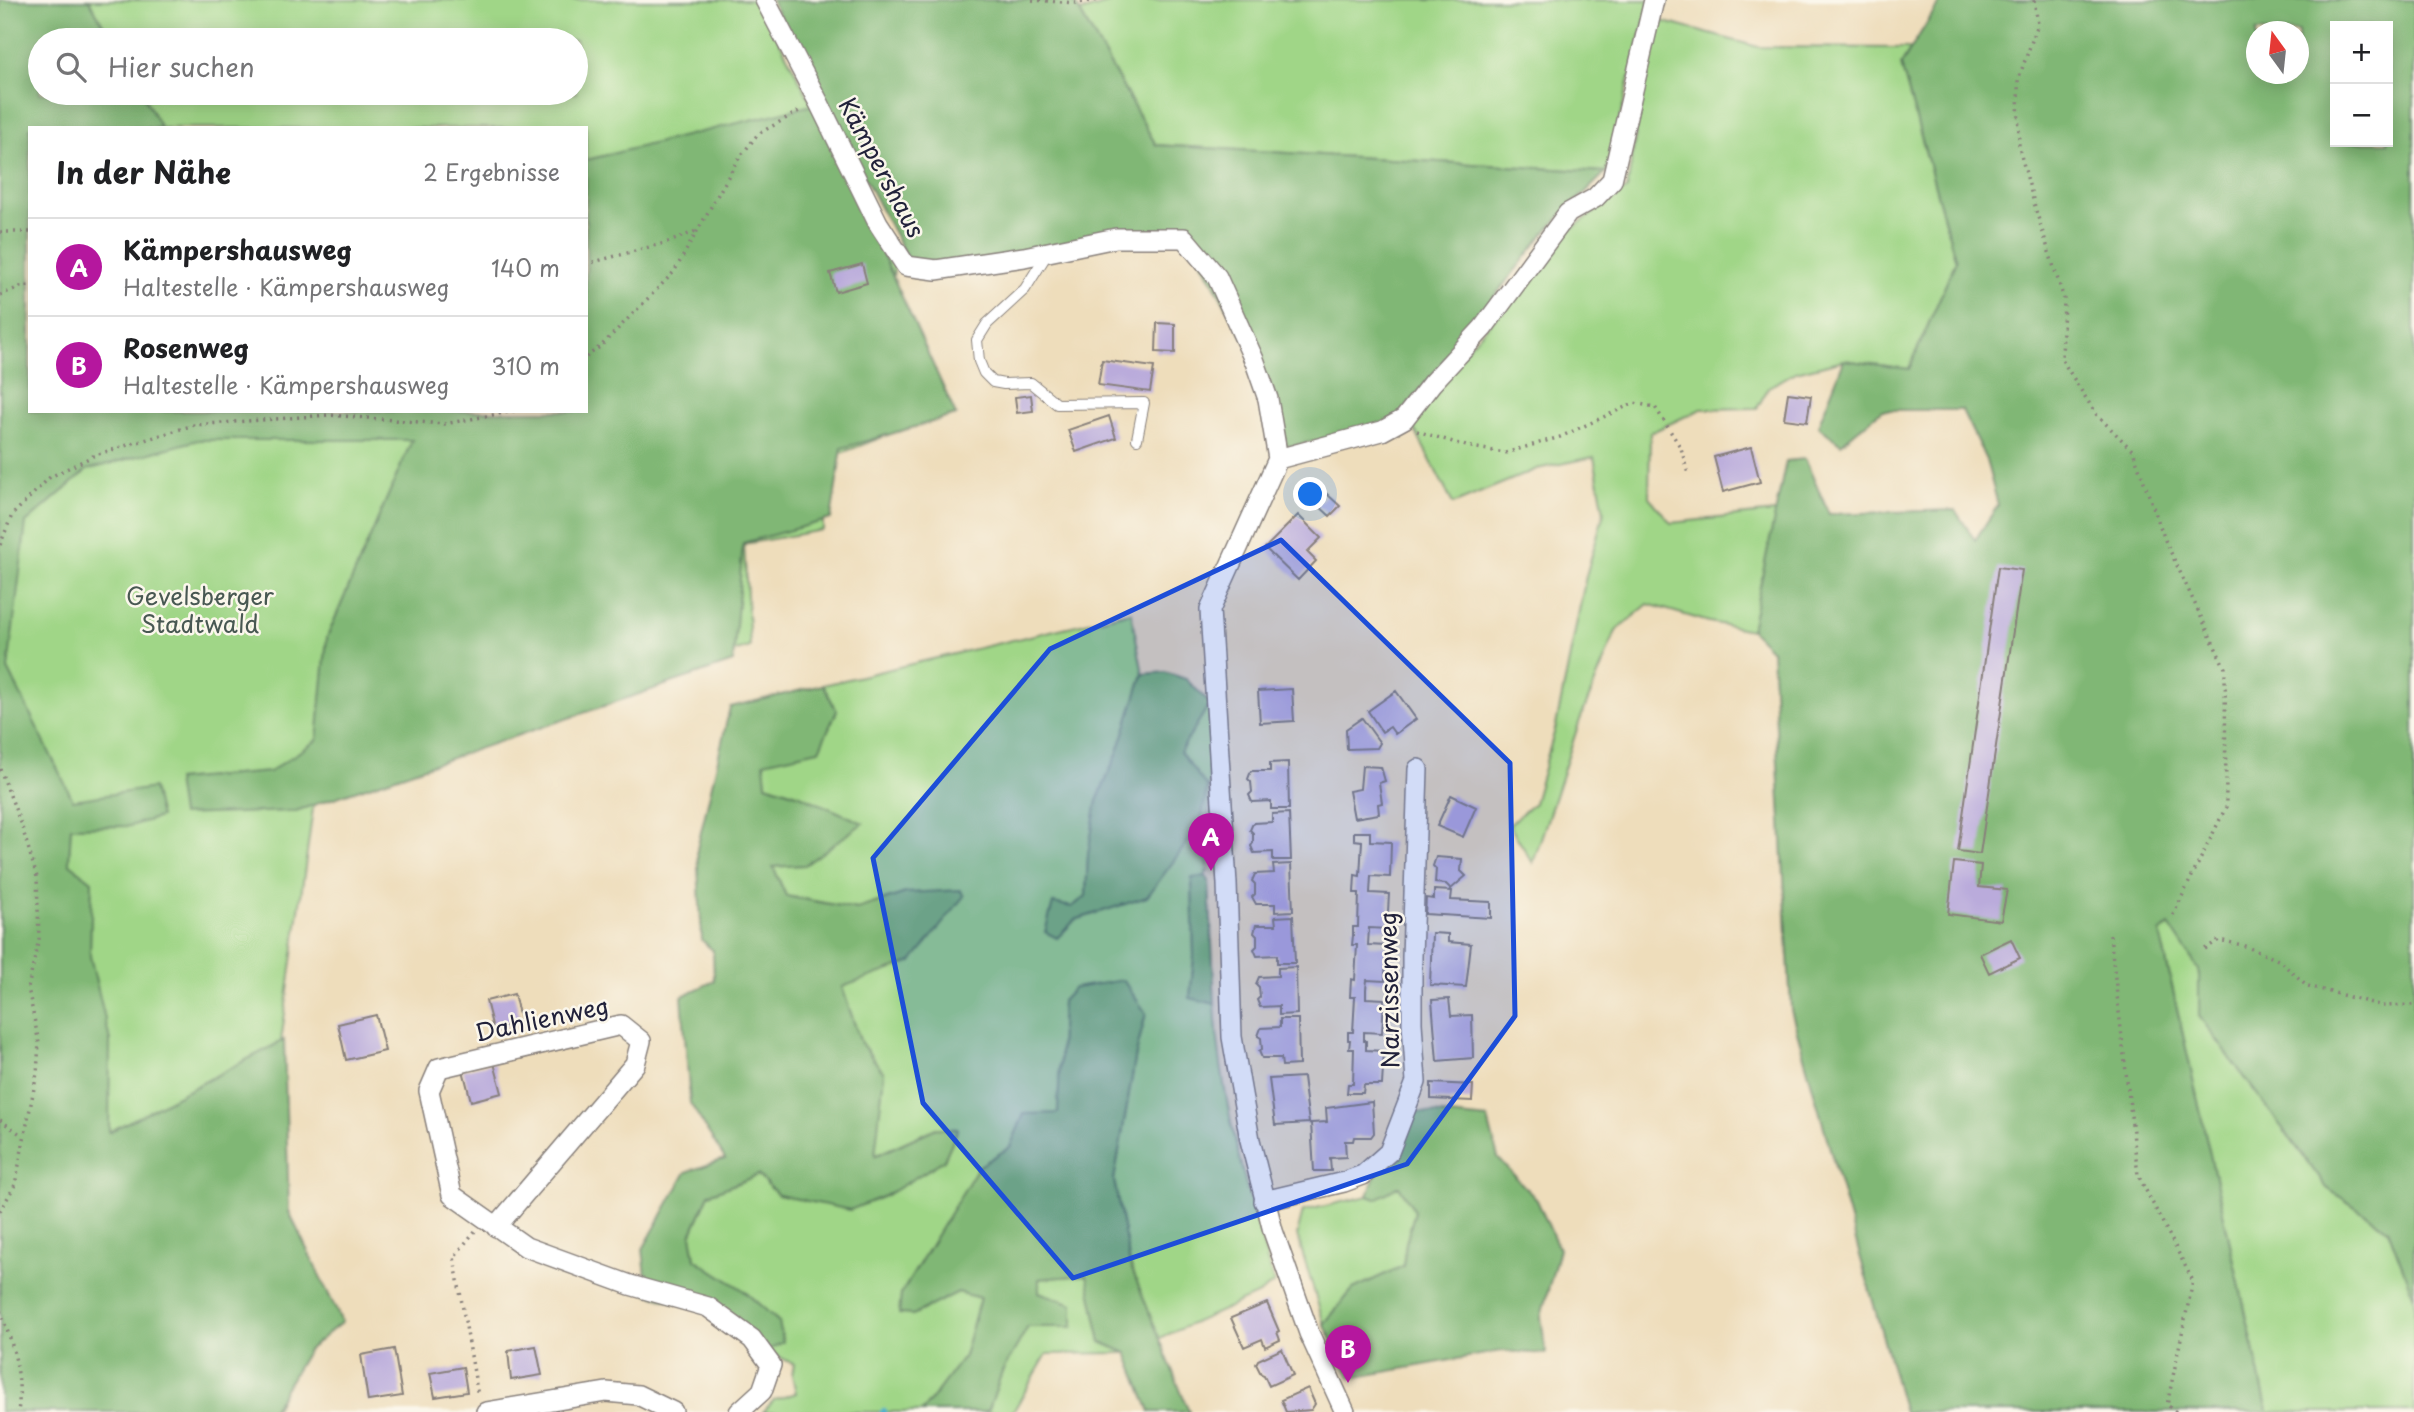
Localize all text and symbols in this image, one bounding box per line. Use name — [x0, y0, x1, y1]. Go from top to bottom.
north arrow — [2246, 21, 2309, 84]
map controls — [2330, 21, 2393, 147]
button: + — [2330, 21, 2393, 84]
search box — [28, 28, 588, 105]
text: Hier suchen — [108, 47, 255, 86]
icon: search — [52, 48, 90, 86]
button: − — [2330, 84, 2393, 147]
street label: Kämpershaus — [831, 91, 935, 244]
text: In der Nähe — [56, 149, 231, 194]
text: 2 Ergebnisse — [423, 154, 560, 189]
text: Kämpershausweg — [123, 230, 352, 269]
text: A — [70, 250, 88, 285]
text: 140 m — [491, 250, 560, 285]
text: Haltestelle · Kämpershausweg — [123, 269, 450, 304]
text: Rosenweg — [123, 328, 249, 367]
text: B — [71, 348, 87, 383]
text: 310 m — [491, 348, 560, 383]
text: Haltestelle · Kämpershausweg — [123, 367, 450, 402]
your location — [1293, 477, 1327, 511]
park label: Gevelsberger Stadtwald — [126, 577, 275, 641]
pin: A — [1188, 813, 1234, 871]
street label: Narzissenweg — [1369, 911, 1407, 1069]
street label: Dahlienweg — [471, 986, 612, 1050]
pin: B — [1325, 1325, 1371, 1383]

